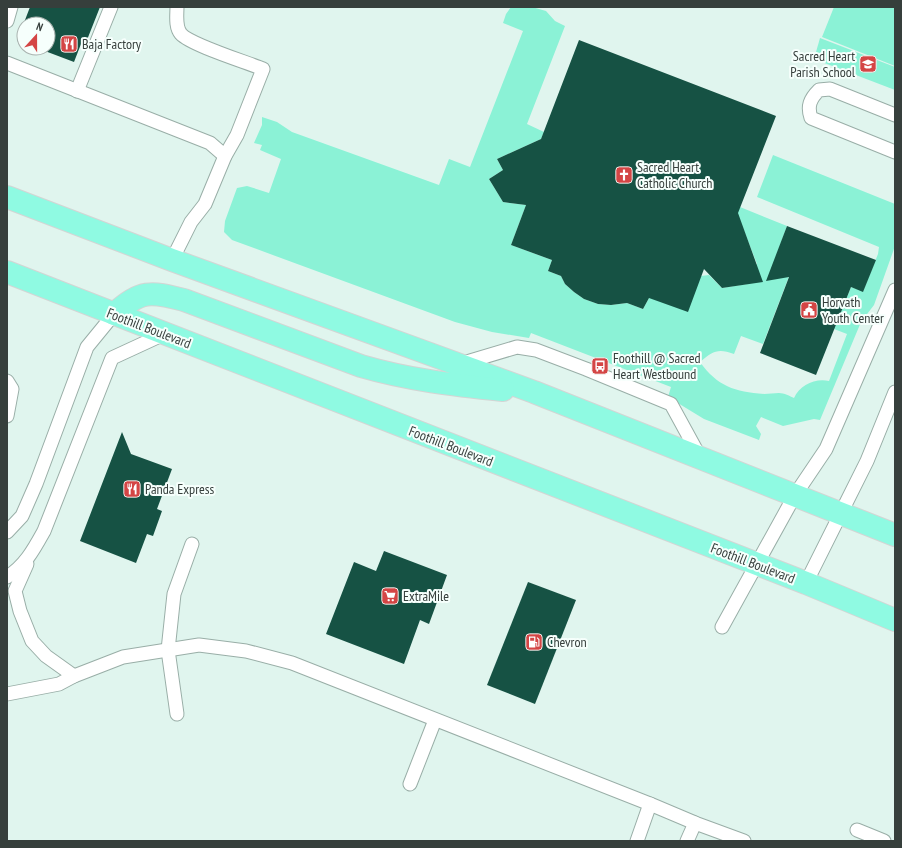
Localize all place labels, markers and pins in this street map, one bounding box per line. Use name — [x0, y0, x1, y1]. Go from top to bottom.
restaurant icon: Baja Factory — [59, 34, 79, 54]
place label: Baja Factory — [82, 35, 142, 53]
place label: Sacred Heart Parish School — [790, 47, 856, 81]
school or university icon: Sacred Heart Parish School — [858, 54, 878, 74]
place label: Sacred Heart Catholic Church — [637, 158, 713, 192]
church icon: Sacred Heart Catholic Church — [614, 165, 634, 185]
place label: Horvath Youth Center — [822, 293, 884, 327]
public building icon: Horvath Youth Center — [799, 300, 819, 320]
place label: Foothill @ Sacred Heart Westbound — [613, 349, 701, 383]
bus stop icon: Foothill @ Sacred Heart Westbound — [590, 356, 610, 376]
restaurant icon: Panda Express — [122, 479, 142, 499]
place label: Panda Express — [145, 480, 215, 498]
supermarket icon: ExtraMile — [380, 586, 400, 606]
place label: ExtraMile — [403, 587, 449, 605]
fuel station icon: Chevron — [524, 632, 544, 652]
place label: Chevron — [547, 633, 587, 651]

